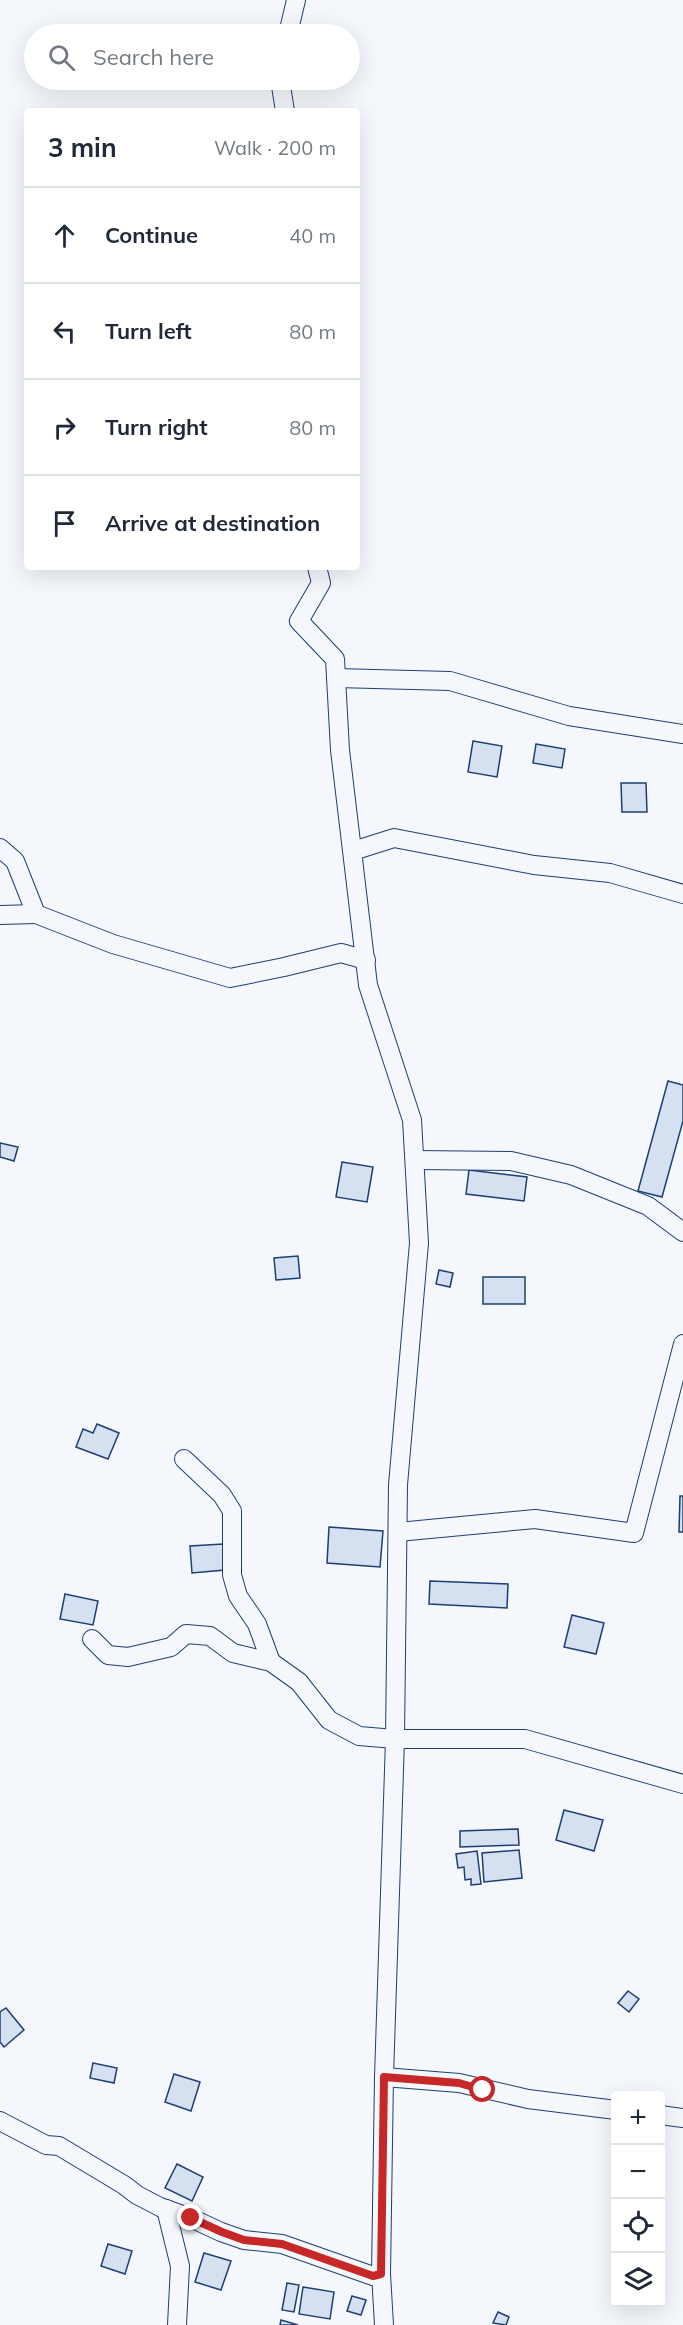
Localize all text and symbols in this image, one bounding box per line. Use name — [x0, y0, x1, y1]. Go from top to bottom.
search box — [24, 24, 360, 90]
icon: search — [45, 41, 78, 74]
text: Search here — [93, 43, 214, 71]
text: 3 min — [48, 131, 117, 164]
text: Walk · 200 m — [214, 135, 336, 160]
icon: ahead — [48, 219, 81, 252]
text: Continue — [105, 221, 198, 249]
text: 40 m — [289, 223, 336, 248]
icon: left — [48, 315, 81, 348]
text: Turn left — [105, 317, 192, 345]
text: 80 m — [289, 319, 336, 344]
icon: right — [48, 411, 81, 444]
text: Turn right — [105, 413, 208, 441]
text: 80 m — [289, 415, 336, 440]
icon: arrive — [48, 507, 81, 540]
text: Arrive at destination — [105, 509, 320, 537]
route start — [469, 2076, 495, 2102]
map controls — [611, 2091, 665, 2307]
button: + — [611, 2091, 665, 2145]
button: − — [611, 2145, 665, 2199]
button: locate — [611, 2199, 665, 2253]
route end — [177, 2204, 203, 2230]
button: layers — [611, 2253, 665, 2307]

